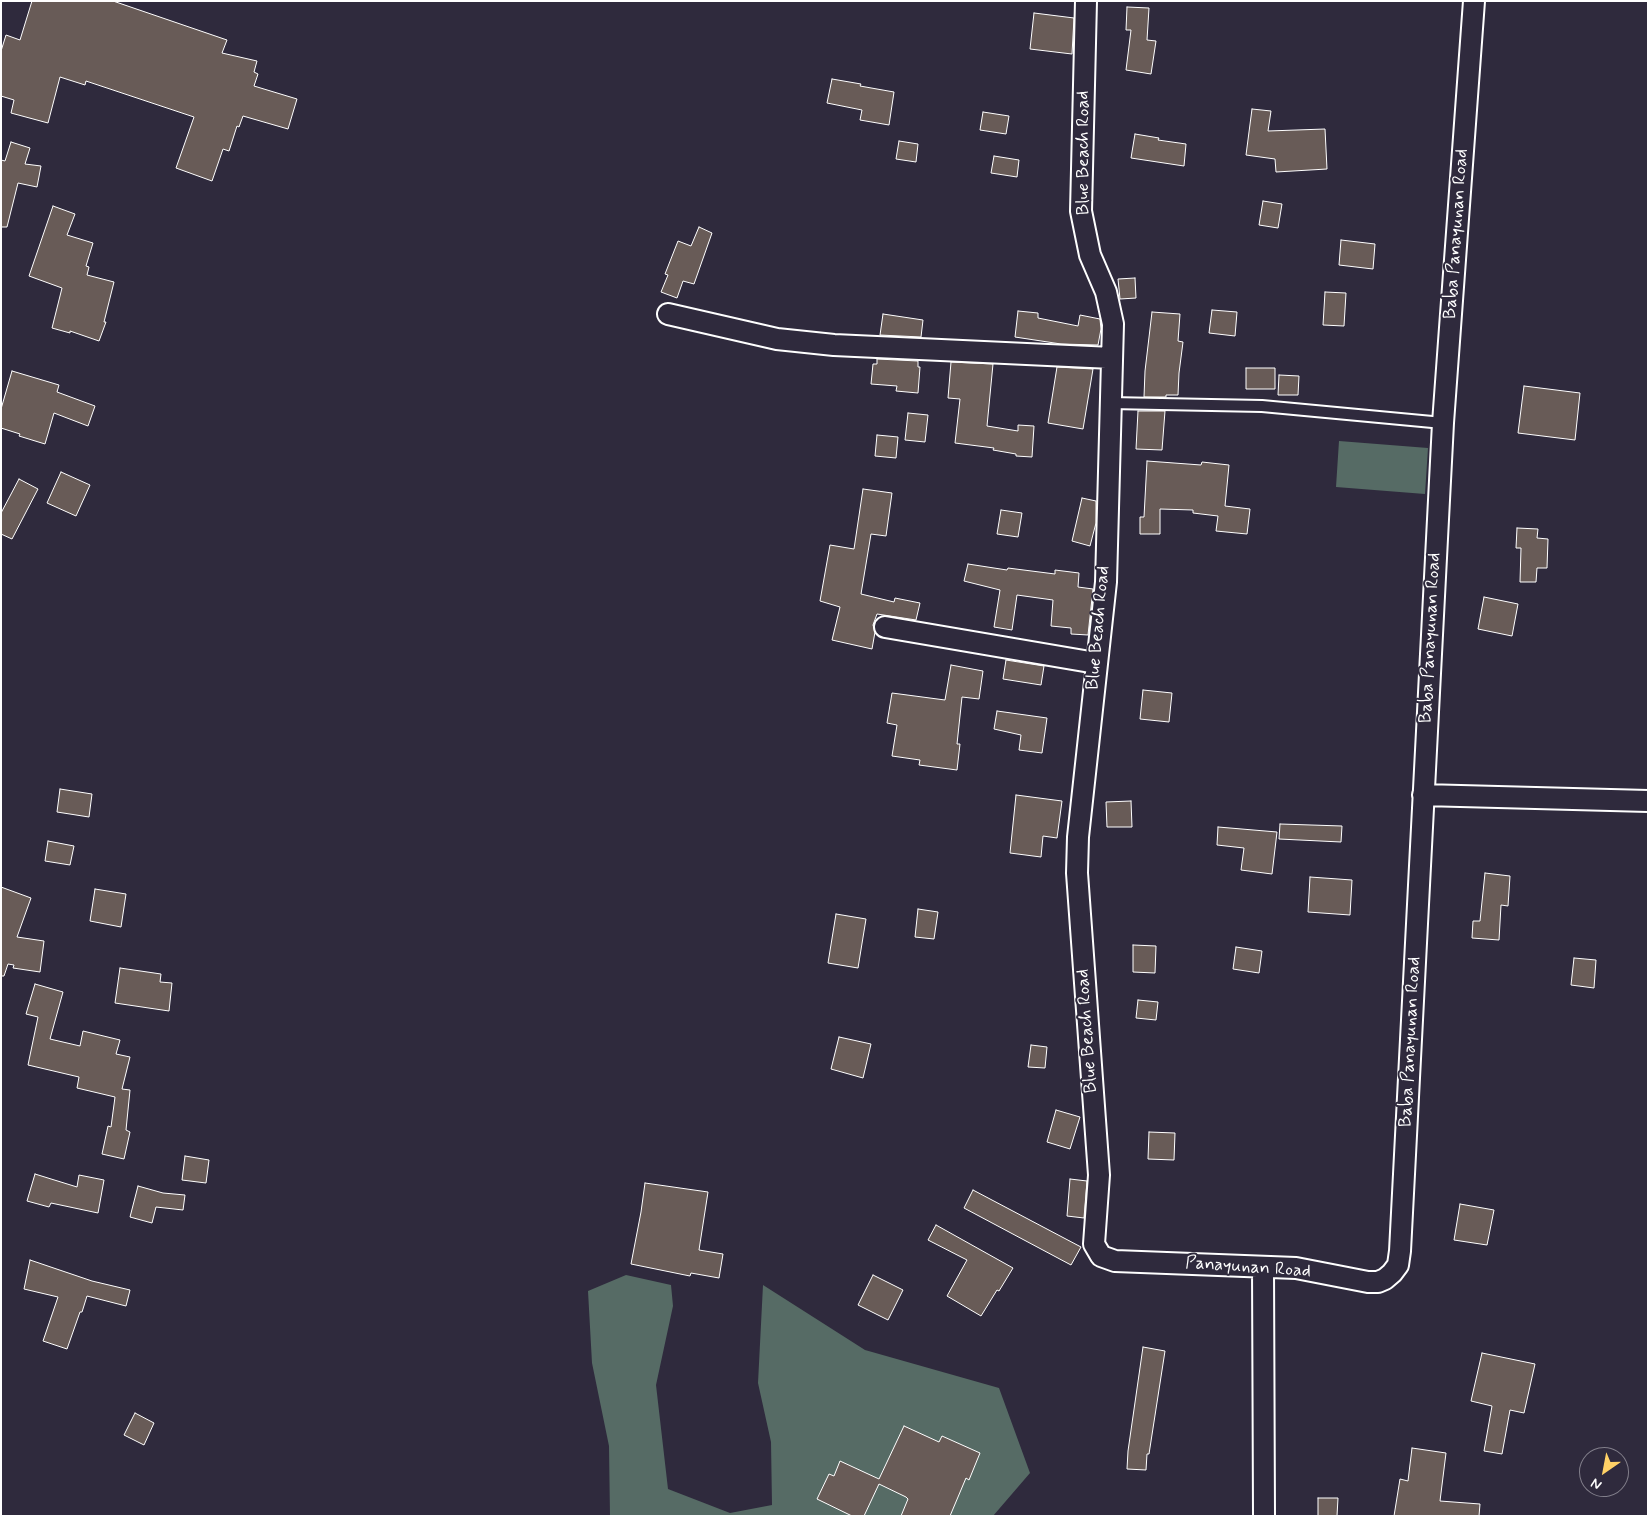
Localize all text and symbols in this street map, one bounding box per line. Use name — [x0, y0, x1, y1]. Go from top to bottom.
street label: Blue Beach Road — [1073, 91, 1095, 215]
street label: Baba Panayunan Road — [1440, 148, 1474, 320]
street label: Baba Panayunan Road — [1416, 552, 1446, 724]
street label: Blue Beach Road — [1083, 565, 1115, 691]
street label: Baba Panayunan Road — [1396, 956, 1426, 1128]
street label: Blue Beach Road — [1073, 968, 1103, 1094]
street label: Panayunan Road — [1185, 1253, 1311, 1283]
north arrow — [1579, 1447, 1629, 1497]
text: N — [1588, 1474, 1605, 1494]

